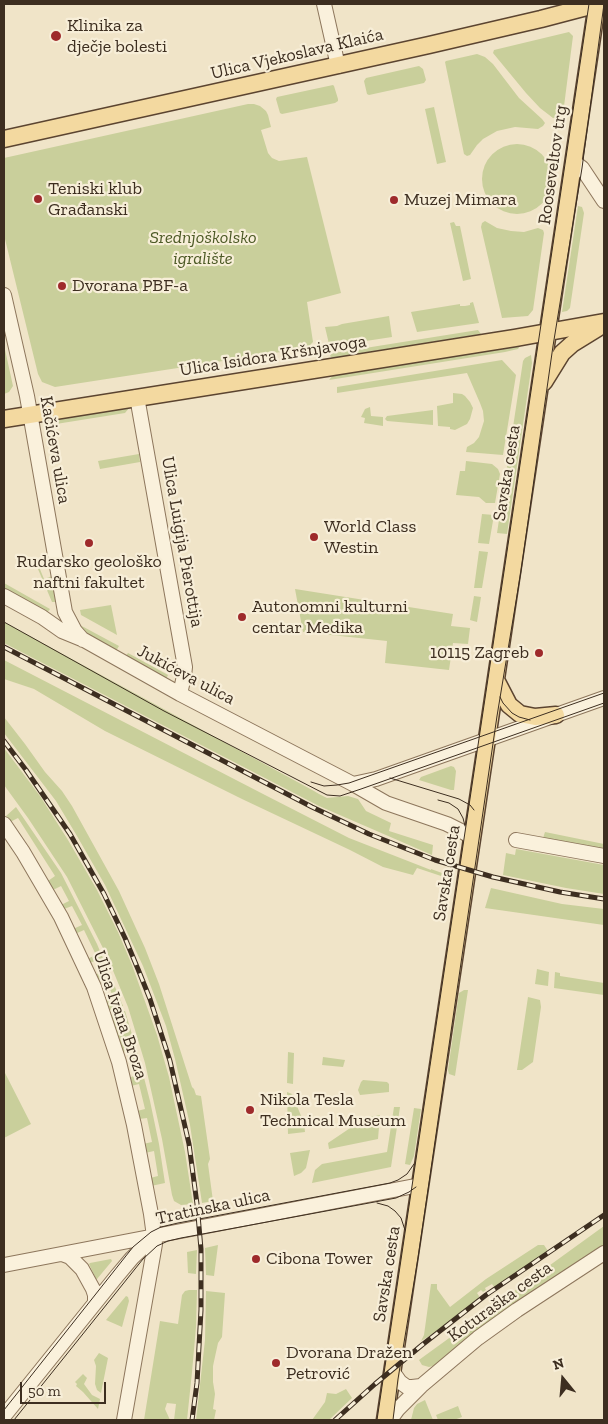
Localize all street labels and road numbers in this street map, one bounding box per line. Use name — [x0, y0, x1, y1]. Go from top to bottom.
street label: Ulica Vjekoslava Klaića — [209, 24, 385, 84]
street label: Rooseveltov trg — [534, 104, 572, 226]
street label: Ulica Isidora Kršnjavoga — [178, 331, 368, 381]
street label: Kačićeva ulica — [35, 394, 75, 506]
street label: Savska cesta — [489, 423, 525, 523]
street label: Ulica Luigija Pierottija — [156, 455, 208, 629]
street label: Jukićeva ulica — [133, 640, 239, 710]
street label: Savska cesta — [429, 823, 465, 923]
street label: Ulica Ivana Broza — [88, 948, 152, 1082]
street label: Tratinska ulica — [154, 1184, 272, 1230]
street label: Savska cesta — [369, 1224, 405, 1324]
street label: Koturaška cesta — [444, 1257, 556, 1347]

